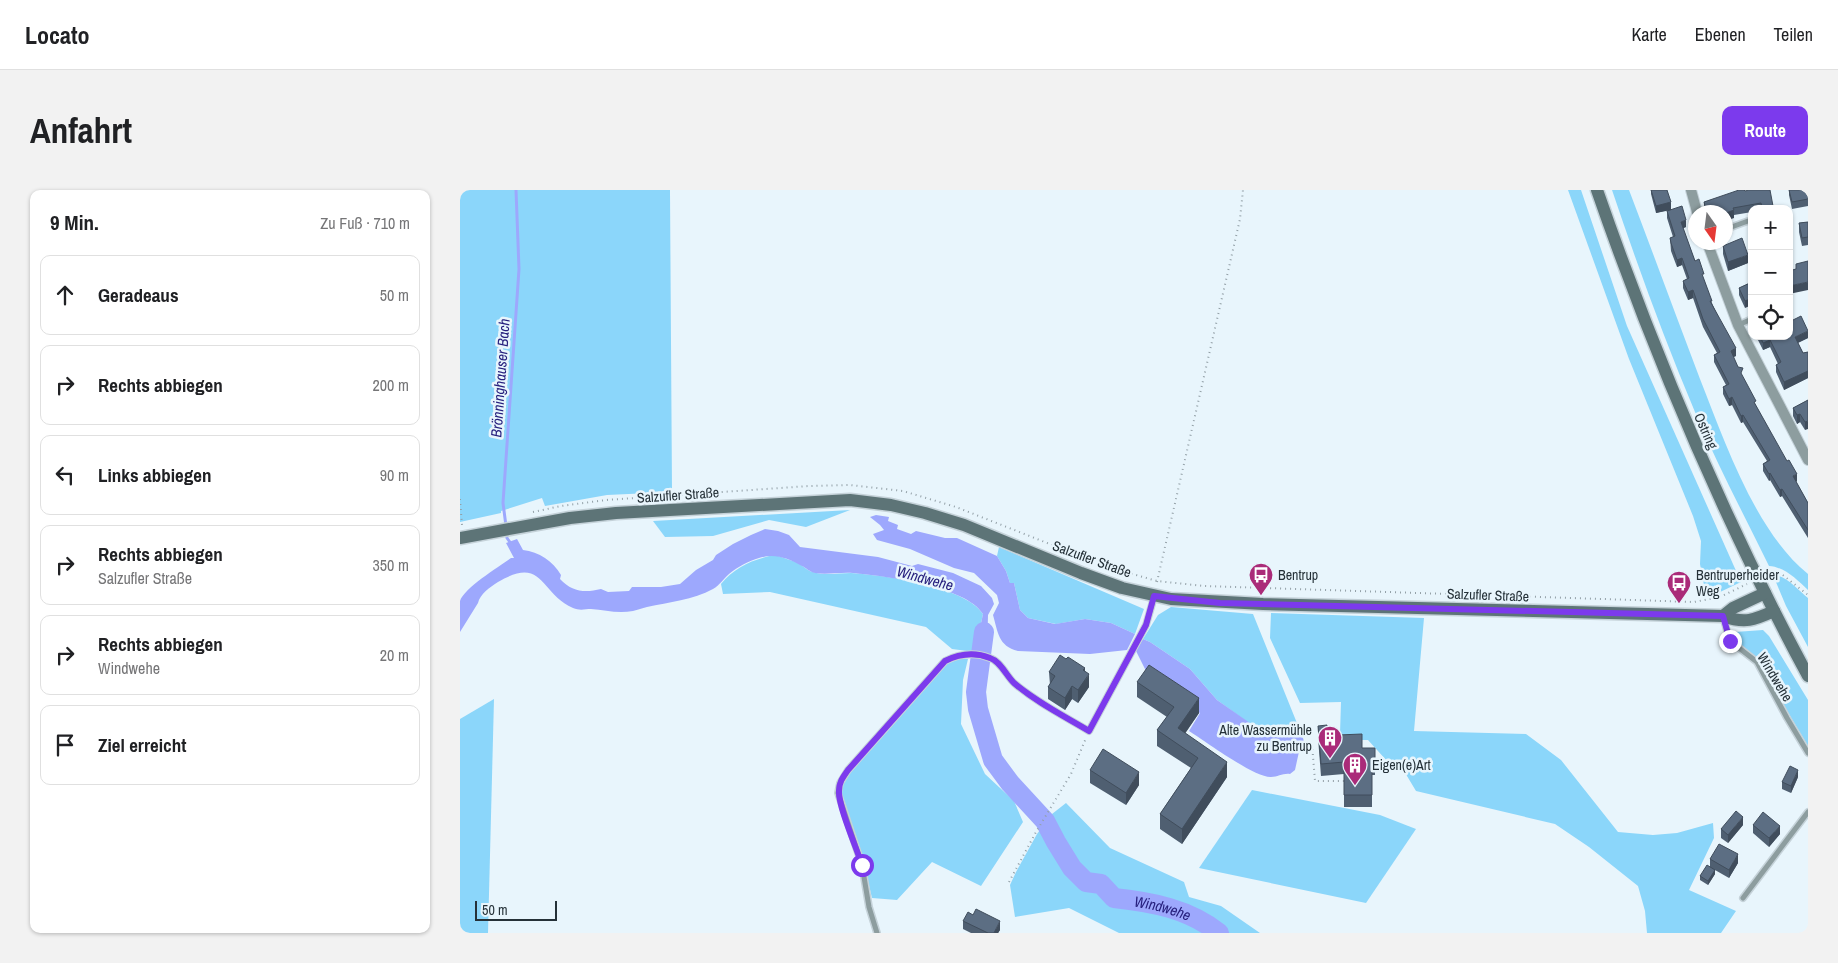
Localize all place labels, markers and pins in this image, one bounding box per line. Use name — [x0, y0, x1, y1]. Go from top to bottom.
bus stop icon: Bentrup — [1248, 562, 1274, 596]
place label: Bentrup — [1278, 566, 1318, 584]
place label: Bentruperheider Weg — [1696, 566, 1779, 600]
bus stop icon: Bentruperheider Weg — [1666, 570, 1692, 604]
place label: Alte Wassermühle zu Bentrup — [1218, 721, 1312, 755]
building icon: Alte Wassermühle zu Bentrup — [1317, 725, 1343, 759]
building icon: Eigen(e)Art — [1342, 752, 1368, 786]
place label: Eigen(e)Art — [1372, 756, 1431, 774]

